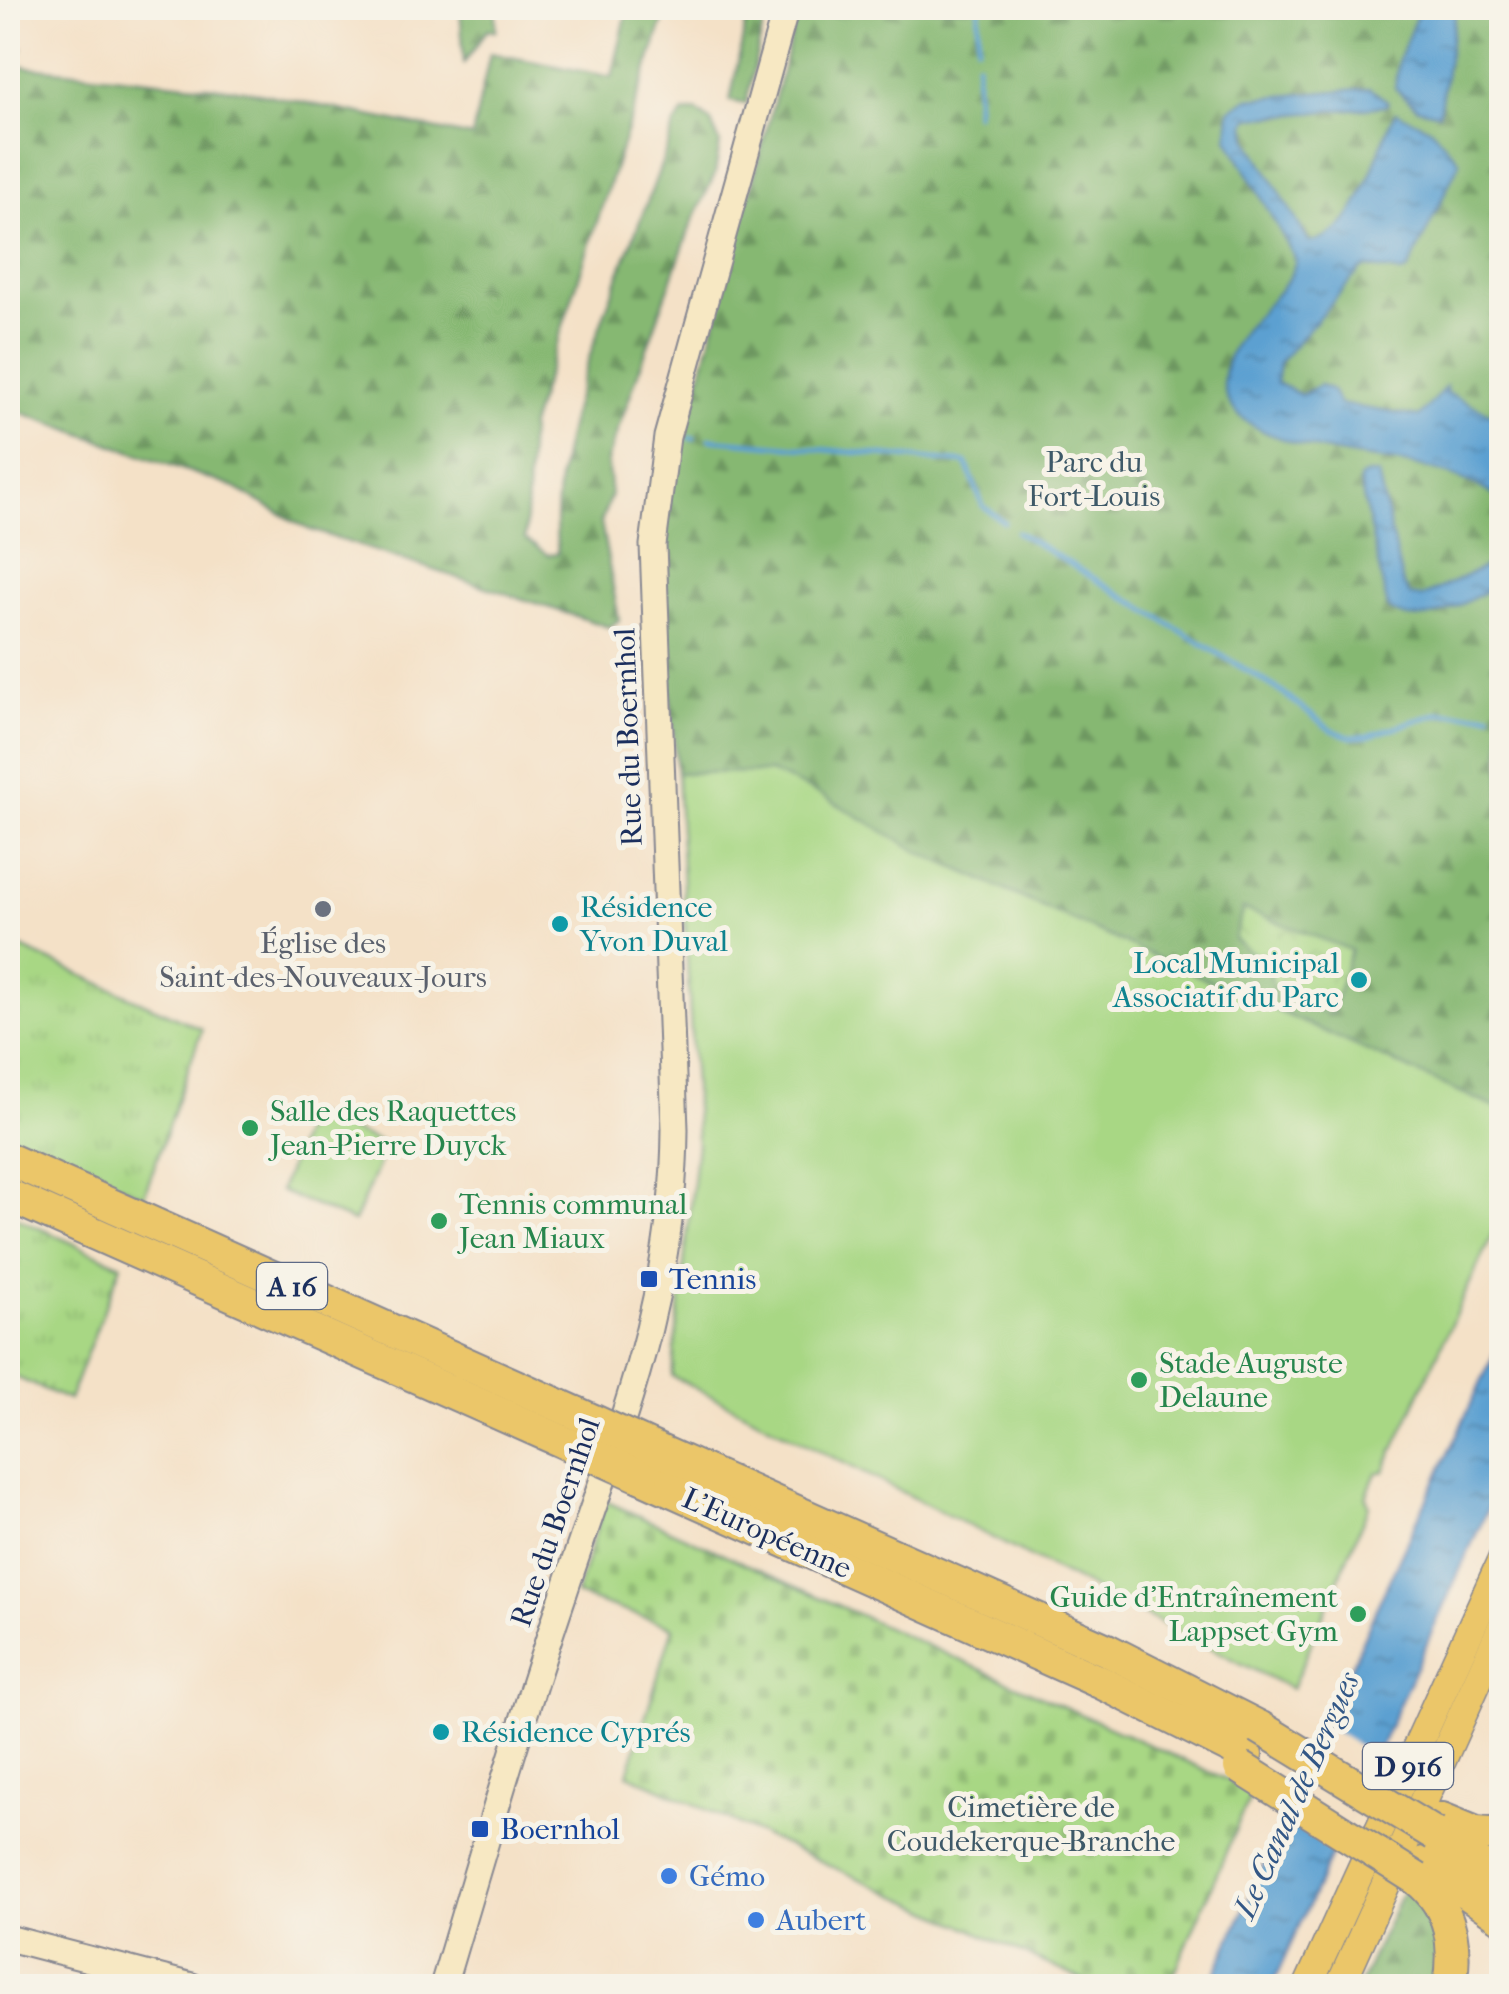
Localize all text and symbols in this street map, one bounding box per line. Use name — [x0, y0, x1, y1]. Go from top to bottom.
park label: Parc du Fort-Louis — [1028, 445, 1160, 514]
street label: Rue du Boernhol — [607, 627, 650, 847]
place label: Résidence Yvon Duval — [579, 890, 728, 959]
marker: Église des Saint-des-Nouveaux-Jours — [312, 898, 334, 920]
marker: Résidence Yvon Duval — [549, 913, 571, 935]
place label: Église des Saint-des-Nouveaux-Jours — [159, 926, 487, 995]
place label: Local Municipal Associatif du Parc — [1112, 946, 1339, 1015]
marker: Local Municipal Associatif du Parc — [1348, 969, 1370, 991]
place label: Salle des Raquettes Jean-Pierre Duyck — [268, 1094, 516, 1163]
marker: Salle des Raquettes Jean-Pierre Duyck — [239, 1117, 261, 1139]
place label: Tennis communal Jean Miaux — [457, 1187, 687, 1256]
marker: Tennis communal Jean Miaux — [428, 1210, 450, 1232]
place label: Tennis — [669, 1262, 756, 1297]
road number: A 16 — [257, 1263, 327, 1309]
marker: Tennis — [638, 1268, 660, 1290]
place label: Stade Auguste Delaune — [1159, 1346, 1343, 1415]
marker: Stade Auguste Delaune — [1128, 1369, 1150, 1391]
street label: Rue du Boernhol — [503, 1413, 608, 1631]
street label: L'Européenne — [677, 1481, 857, 1586]
place label: Guide d'Entraînement Lappset Gym — [1049, 1580, 1338, 1649]
marker: Guide d'Entraînement Lappset Gym — [1347, 1603, 1369, 1625]
water label: Le Canal de Bergues — [1225, 1665, 1368, 1926]
place label: Résidence Cyprés — [461, 1715, 691, 1750]
marker: Résidence Cyprés — [430, 1721, 452, 1743]
road number: D 916 — [1363, 1743, 1453, 1789]
park label: Cimetière de Coudekerque-Branche — [887, 1790, 1175, 1859]
place label: Boernhol — [500, 1812, 620, 1847]
marker: Boernhol — [469, 1818, 491, 1840]
place label: Gémo — [689, 1859, 765, 1894]
marker: Gémo — [658, 1865, 680, 1887]
place label: Aubert — [775, 1903, 866, 1938]
marker: Aubert — [745, 1909, 767, 1931]

